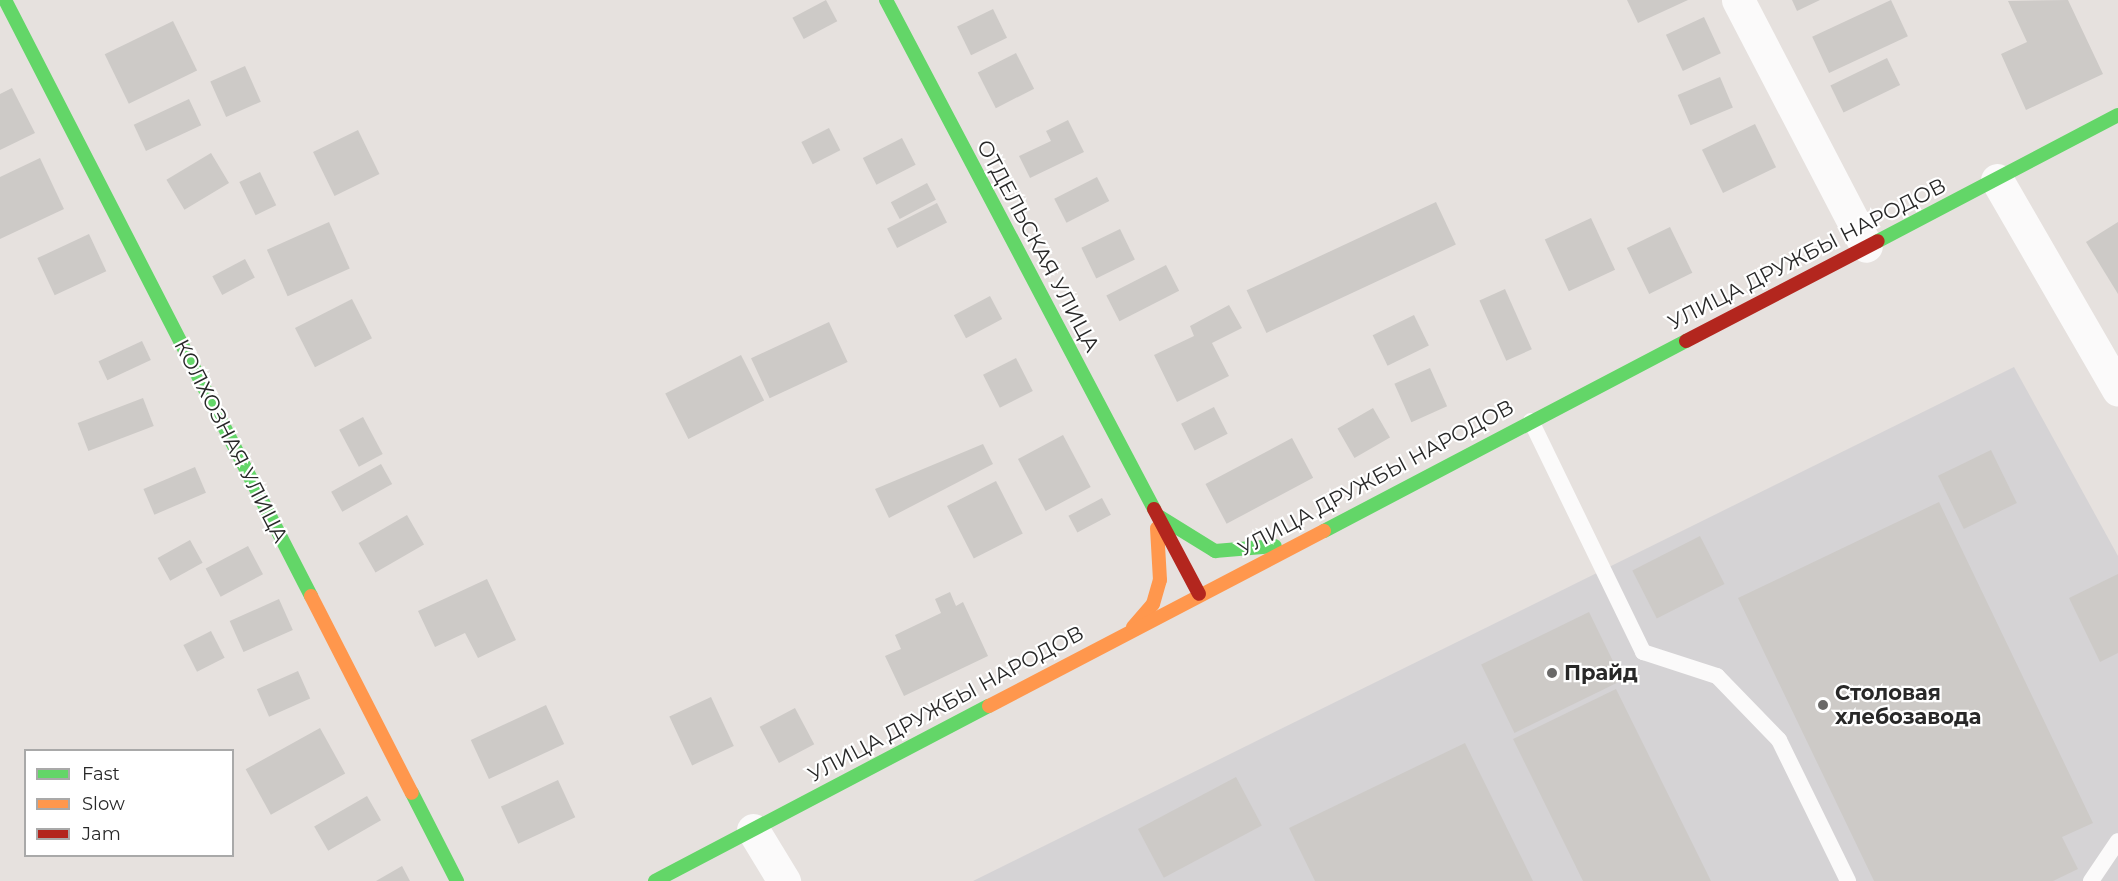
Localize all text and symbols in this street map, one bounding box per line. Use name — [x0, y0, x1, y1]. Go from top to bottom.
street label: ОТДЕЛЬСКАЯ УЛИЦА — [971, 136, 1105, 356]
street label: УЛИЦА ДРУЖБЫ НАРОДОВ — [1664, 173, 1950, 335]
street label: КОЛХОЗНАЯ УЛИЦА — [169, 335, 293, 547]
street label: УЛИЦА ДРУЖБЫ НАРОДОВ — [1234, 394, 1518, 562]
street label: УЛИЦА ДРУЖБЫ НАРОДОВ — [804, 620, 1088, 788]
place label: Прайд — [1564, 660, 1638, 686]
marker: Прайд — [1545, 666, 1559, 680]
place label: Столовая хлебозавода — [1835, 680, 1981, 730]
marker: Столовая хлебозавода — [1816, 698, 1830, 712]
legend — [24, 749, 234, 857]
text: Fast — [82, 763, 120, 785]
text: Slow — [82, 793, 125, 815]
text: Jam — [82, 823, 121, 845]

